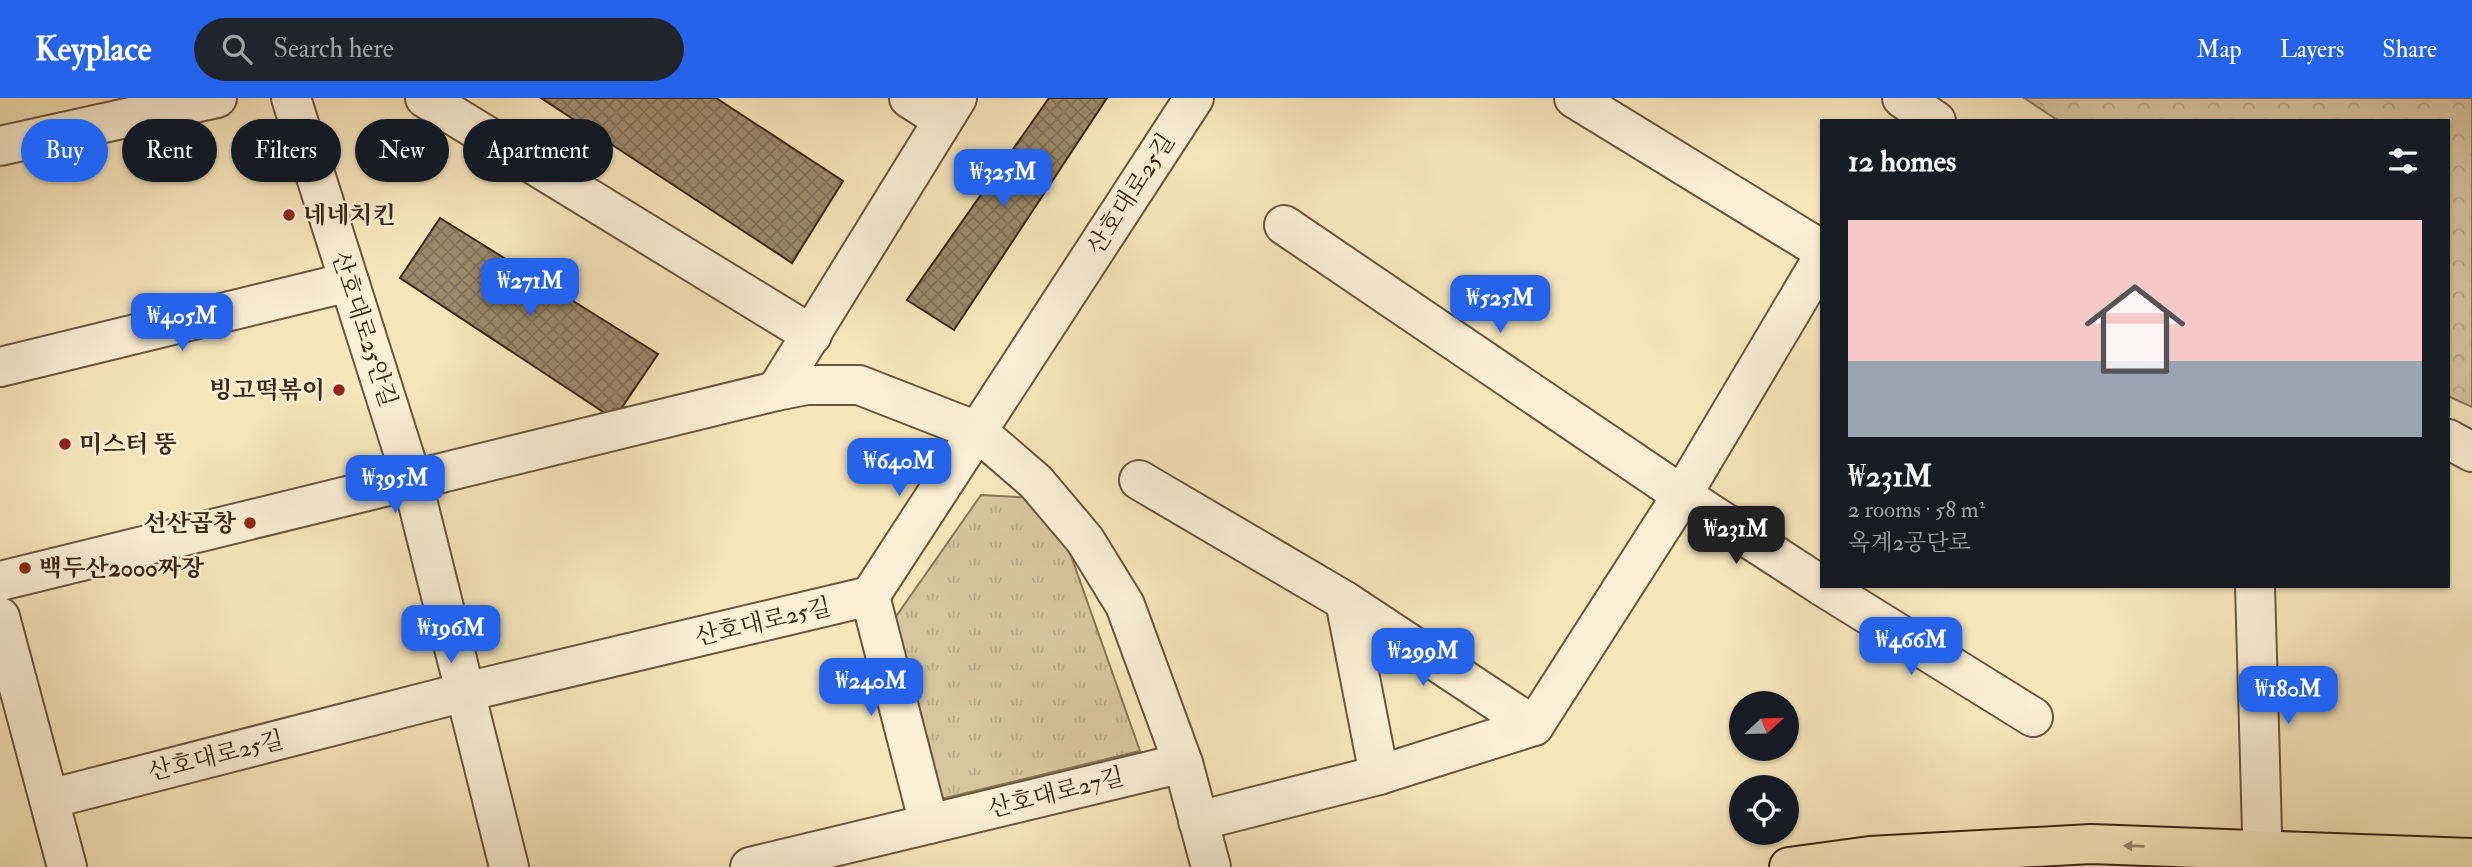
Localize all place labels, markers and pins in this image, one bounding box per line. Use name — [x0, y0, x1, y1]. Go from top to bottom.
pin: ₩325M — [954, 150, 1052, 209]
place label: 네네치킨 — [303, 200, 396, 231]
marker: 네네치킨 — [281, 207, 297, 223]
pin: ₩271M — [481, 258, 579, 318]
pin: ₩525M — [1451, 275, 1549, 335]
pin: ₩405M — [133, 294, 231, 353]
place label: 빙고떡볶이 — [209, 375, 325, 406]
marker: 빙고떡볶이 — [331, 382, 347, 398]
place label: 미스터 뚱 — [79, 429, 177, 460]
marker: 미스터 뚱 — [57, 436, 73, 452]
pin: ₩640M — [850, 438, 948, 498]
pin: ₩395M — [346, 456, 444, 515]
pin: ₩231M — [1687, 506, 1785, 566]
place label: 선산곱창 — [143, 508, 237, 539]
marker: 선산곱창 — [242, 515, 258, 531]
place label: 백두산2000짜장 — [39, 553, 205, 584]
marker: 백두산2000짜장 — [17, 560, 33, 576]
pin: ₩196M — [402, 606, 500, 665]
pin: ₩466M — [1862, 618, 1960, 677]
pin: ₩299M — [1374, 628, 1472, 688]
pin: ₩240M — [822, 658, 920, 718]
pin: ₩180M — [2239, 666, 2337, 726]

